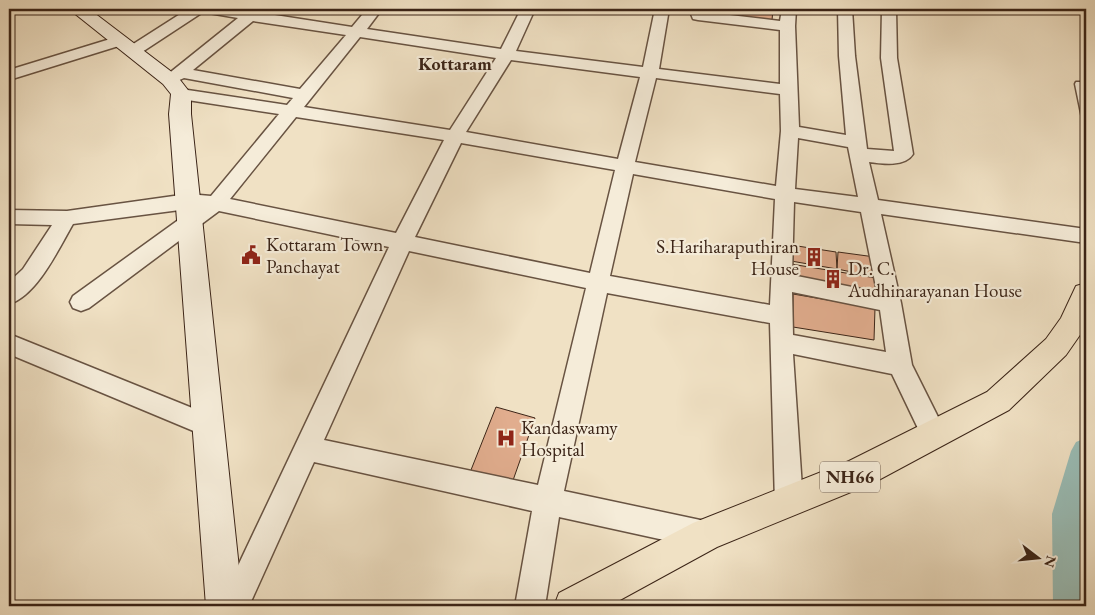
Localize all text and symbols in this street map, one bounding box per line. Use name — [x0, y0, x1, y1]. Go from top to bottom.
district label: Kottaram — [418, 52, 492, 75]
place label: Kottaram Town Panchayat — [266, 232, 383, 279]
place label: S.Hariharaputhiran House — [656, 234, 799, 281]
public building icon: Kottaram Town Panchayat — [240, 244, 262, 266]
building icon: S.Hariharaputhiran House — [803, 246, 825, 268]
place label: Dr. C. Audhinarayanan House — [847, 256, 1022, 303]
building icon: Dr. C. Audhinarayanan House — [822, 268, 844, 290]
place label: Kandaswamy Hospital — [521, 415, 618, 462]
hospital icon: Kandaswamy Hospital — [495, 427, 517, 449]
road number: NH66 — [820, 462, 880, 492]
north arrow — [1012, 532, 1062, 582]
text: N — [1040, 554, 1061, 570]

